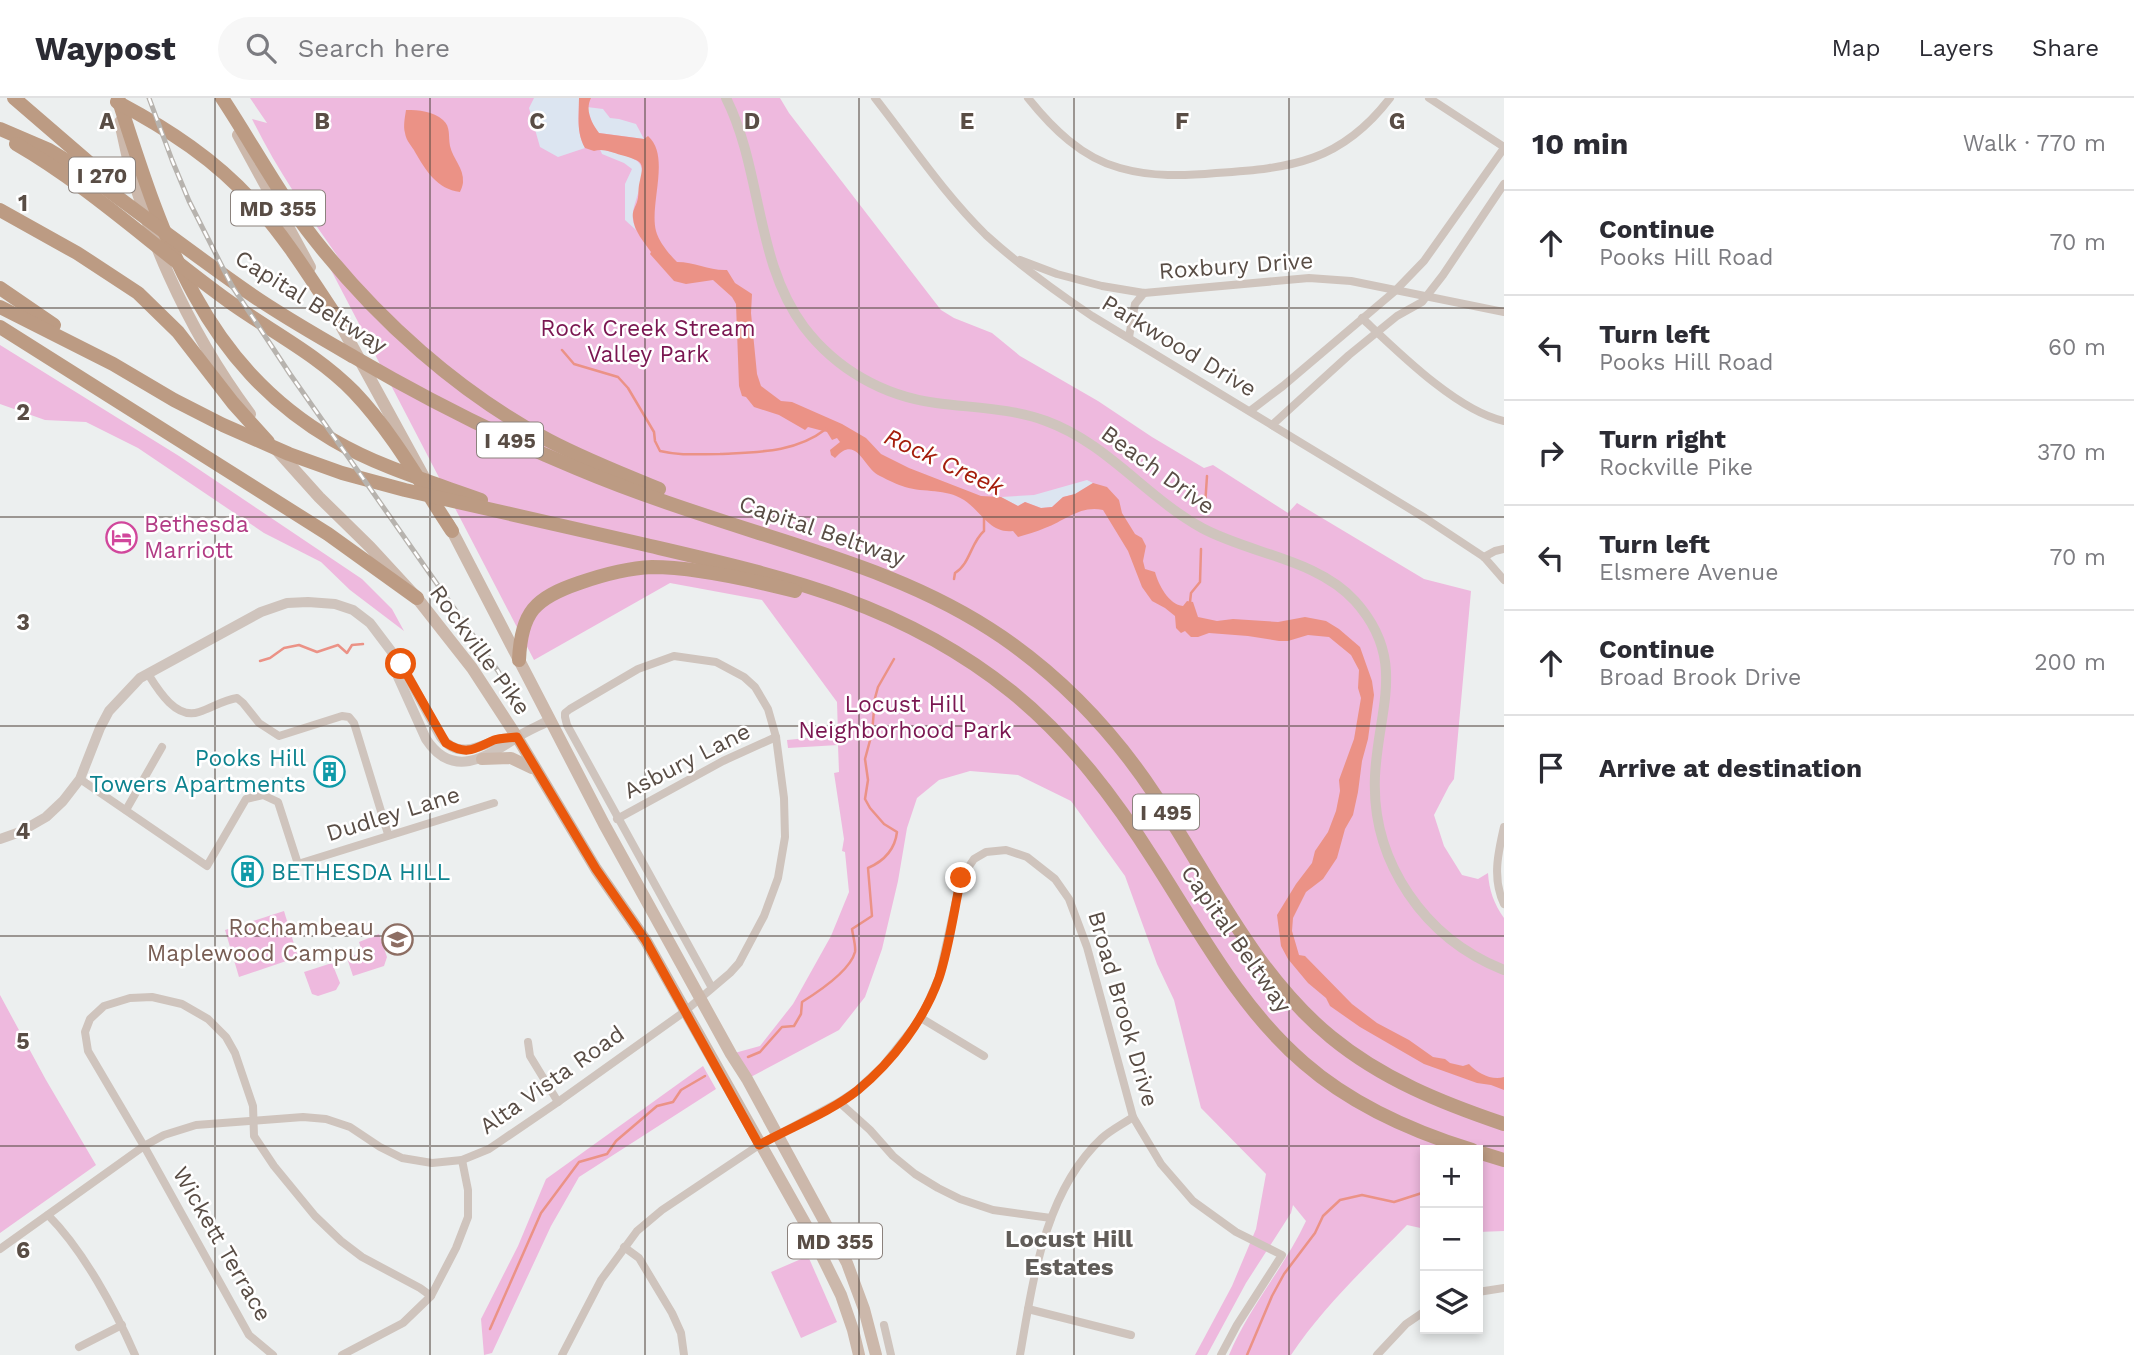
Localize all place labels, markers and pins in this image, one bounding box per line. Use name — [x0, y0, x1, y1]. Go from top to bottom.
place label: Bethesda Marriott — [144, 511, 249, 564]
hotel icon: Bethesda Marriott — [104, 520, 138, 554]
place label: Pooks Hill Towers Apartments — [89, 745, 306, 798]
building icon: Pooks Hill Towers Apartments — [312, 754, 346, 788]
building icon: BETHESDA HILL — [231, 855, 265, 889]
place label: BETHESDA HILL — [271, 859, 451, 886]
place label: Rochambeau Maplewood Campus — [147, 914, 374, 967]
school or university icon: Rochambeau Maplewood Campus — [380, 923, 414, 957]

